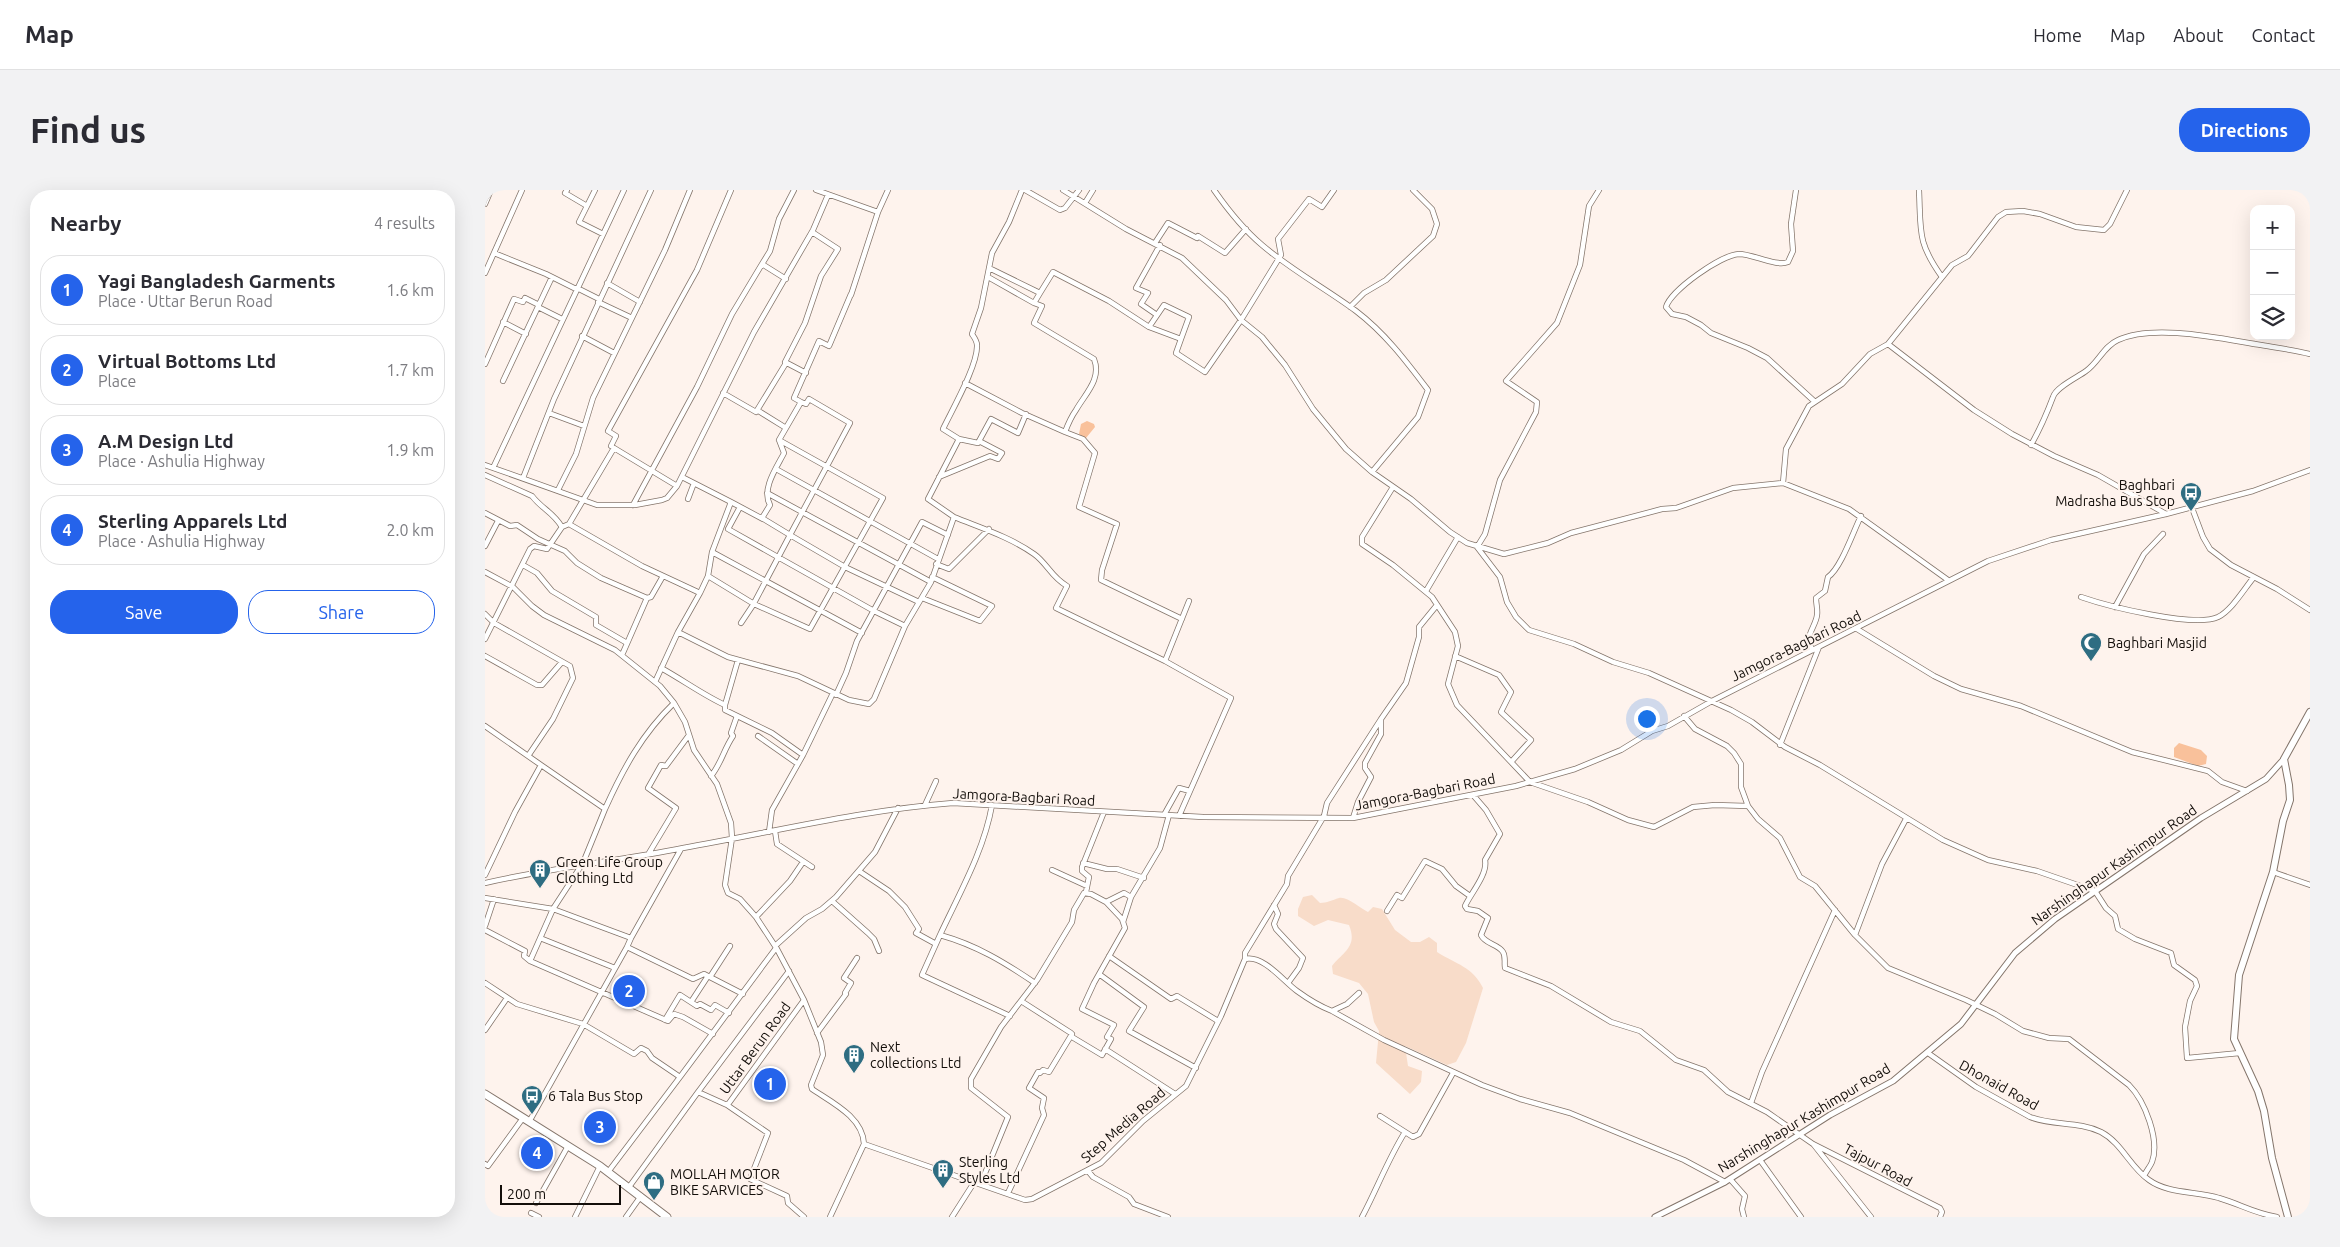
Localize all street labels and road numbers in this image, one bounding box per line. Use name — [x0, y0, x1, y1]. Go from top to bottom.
street label: Jamgora-Bagbari Road — [1728, 608, 1864, 684]
street label: Jamgora-Bagbari Road — [1353, 771, 1497, 813]
street label: Jamgora-Bagbari Road — [952, 785, 1096, 809]
street label: Narshinghapur Kashimpur Road — [2028, 802, 2200, 928]
street label: Uttar Berun Road — [716, 999, 794, 1097]
street label: Dhonaid Road — [1956, 1057, 2042, 1113]
street label: Narshinghapur Kashimpur Road — [1715, 1060, 1893, 1176]
street label: Step Media Road — [1078, 1084, 1168, 1166]
street label: Tajpur Road — [1841, 1140, 1915, 1190]

